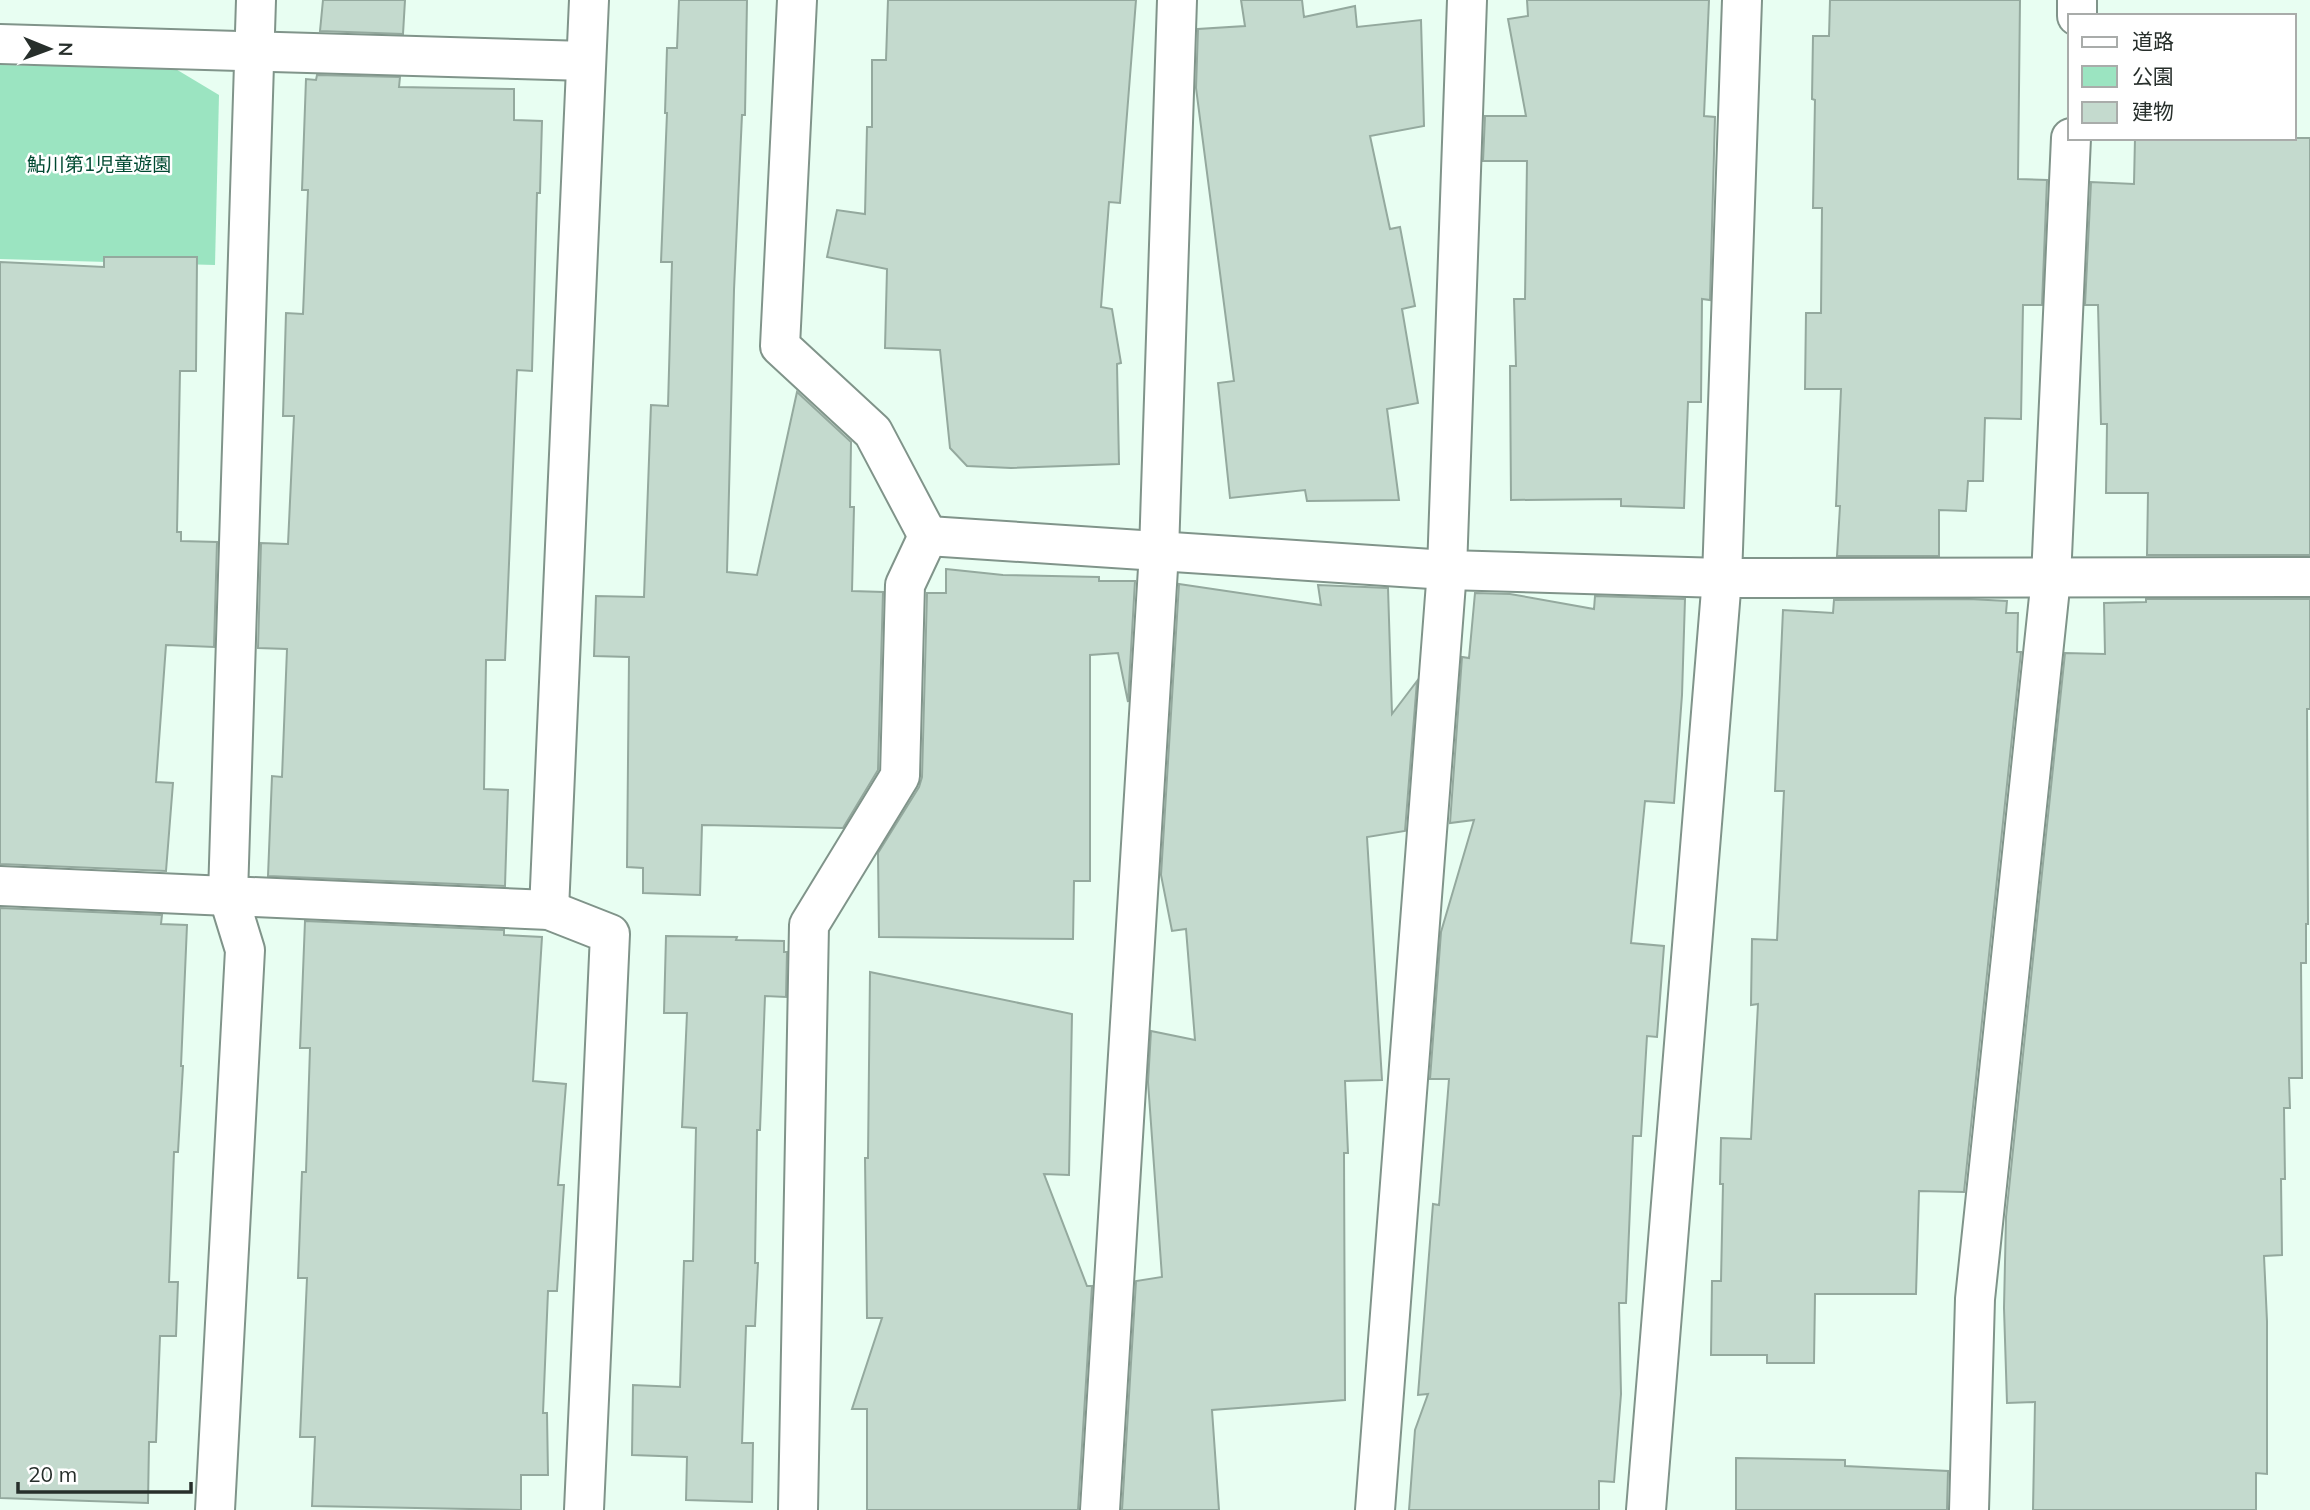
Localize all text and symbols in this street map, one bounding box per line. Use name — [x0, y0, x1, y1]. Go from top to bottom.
north arrow — [14, 14, 84, 84]
legend — [2068, 14, 2296, 140]
text: 道路 — [2132, 28, 2174, 54]
text: N — [54, 42, 78, 57]
text: 公園 — [2132, 63, 2174, 89]
text: 建物 — [2132, 98, 2174, 124]
park label: 鮎川第1児童遊園 — [27, 152, 171, 176]
scale bar — [18, 1450, 191, 1494]
text: 20 m — [28, 1461, 77, 1487]

